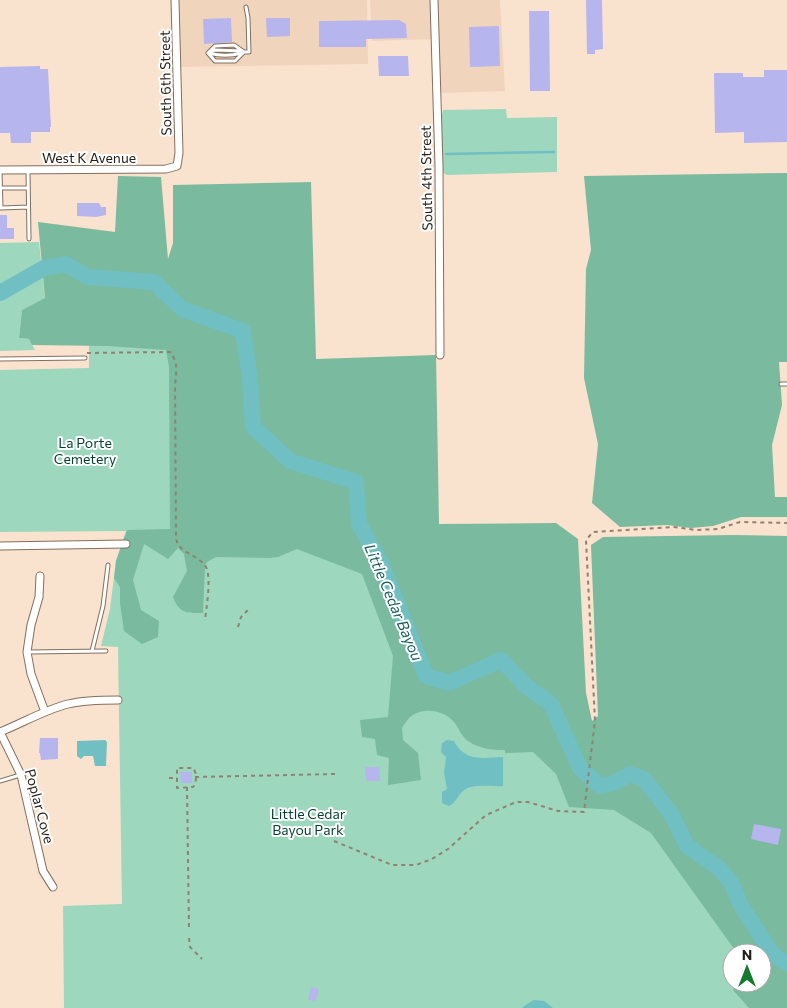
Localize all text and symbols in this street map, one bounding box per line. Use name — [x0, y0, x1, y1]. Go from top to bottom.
street label: South 6th Street — [156, 30, 174, 136]
street label: South 4th Street — [417, 125, 435, 231]
street label: West K Avenue — [42, 149, 136, 166]
park label: La Porte Cemetery — [54, 434, 116, 467]
water label: Little Cedar Bayou — [361, 541, 427, 664]
street label: Poplar Cove — [22, 767, 58, 845]
park label: Little Cedar Bayou Park — [271, 805, 346, 838]
north arrow — [722, 943, 772, 993]
text: N — [742, 946, 752, 963]

